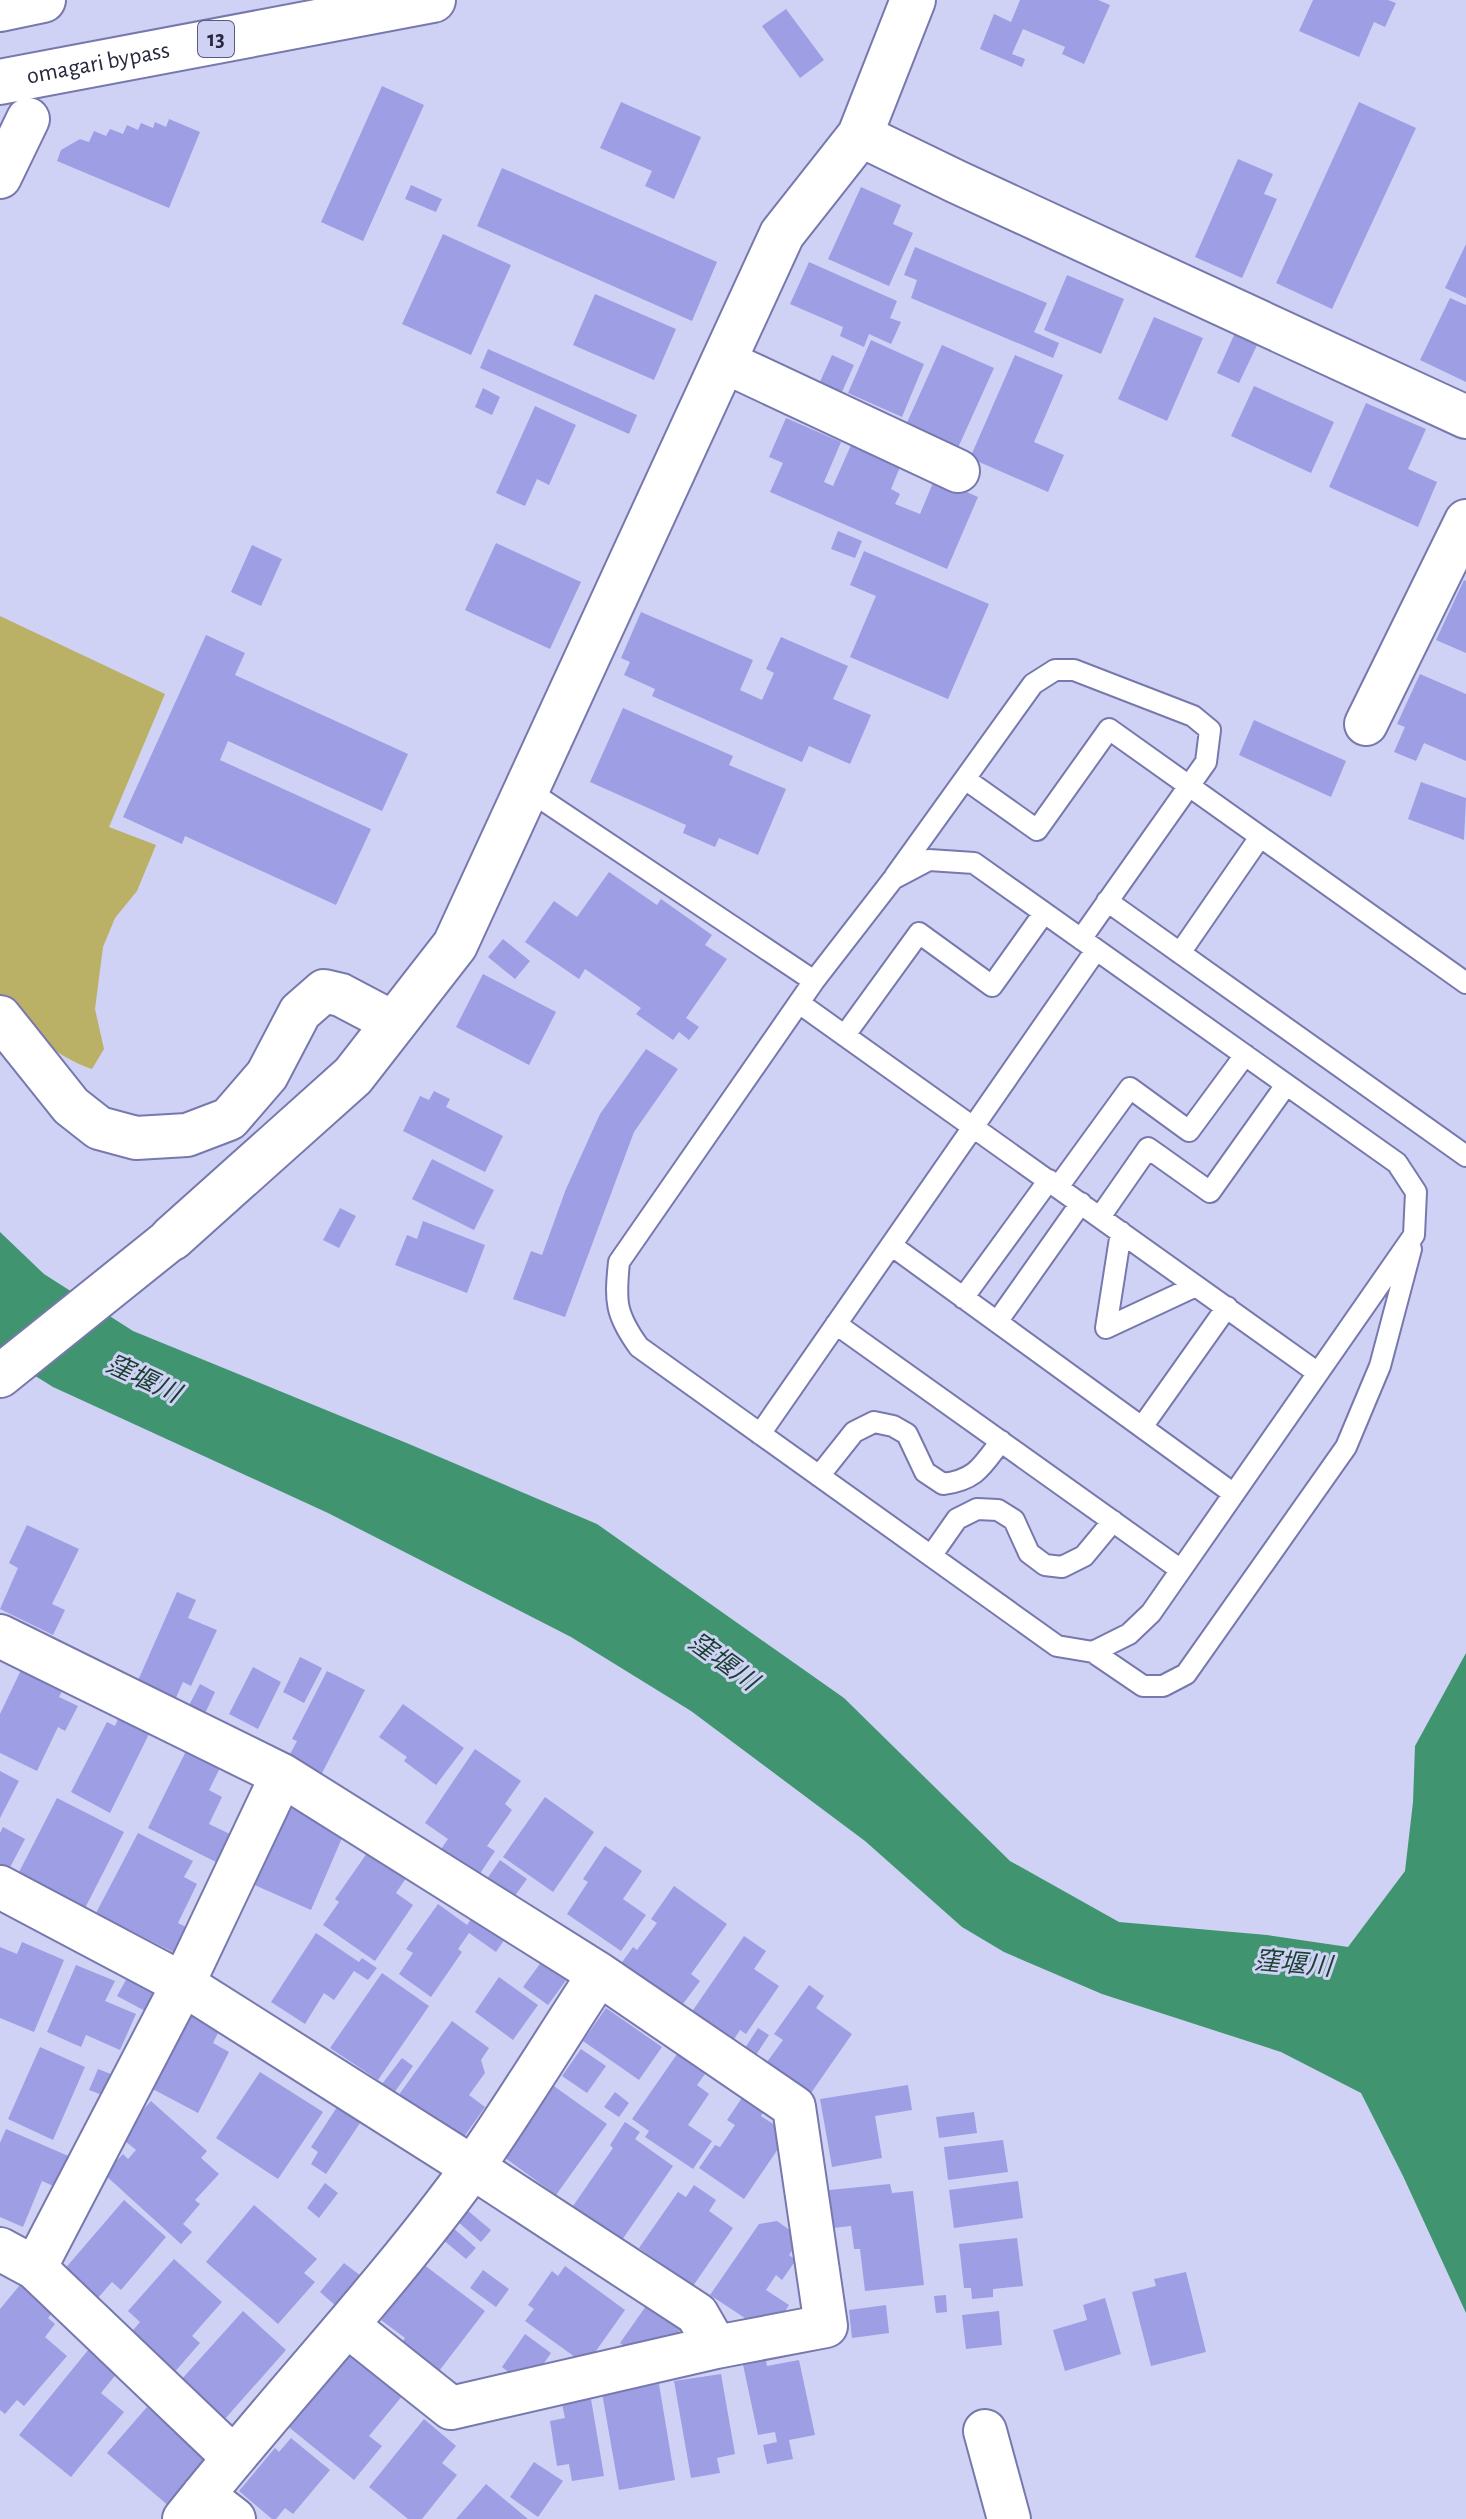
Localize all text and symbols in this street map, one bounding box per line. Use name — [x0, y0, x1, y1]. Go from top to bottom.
road number: 13 — [198, 21, 234, 57]
street label: omagari bypass — [25, 38, 172, 89]
water label: 窪堰川 — [102, 1350, 187, 1409]
water label: 窪堰川 — [684, 1628, 765, 1697]
water label: 窪堰川 — [1253, 1947, 1336, 1981]

